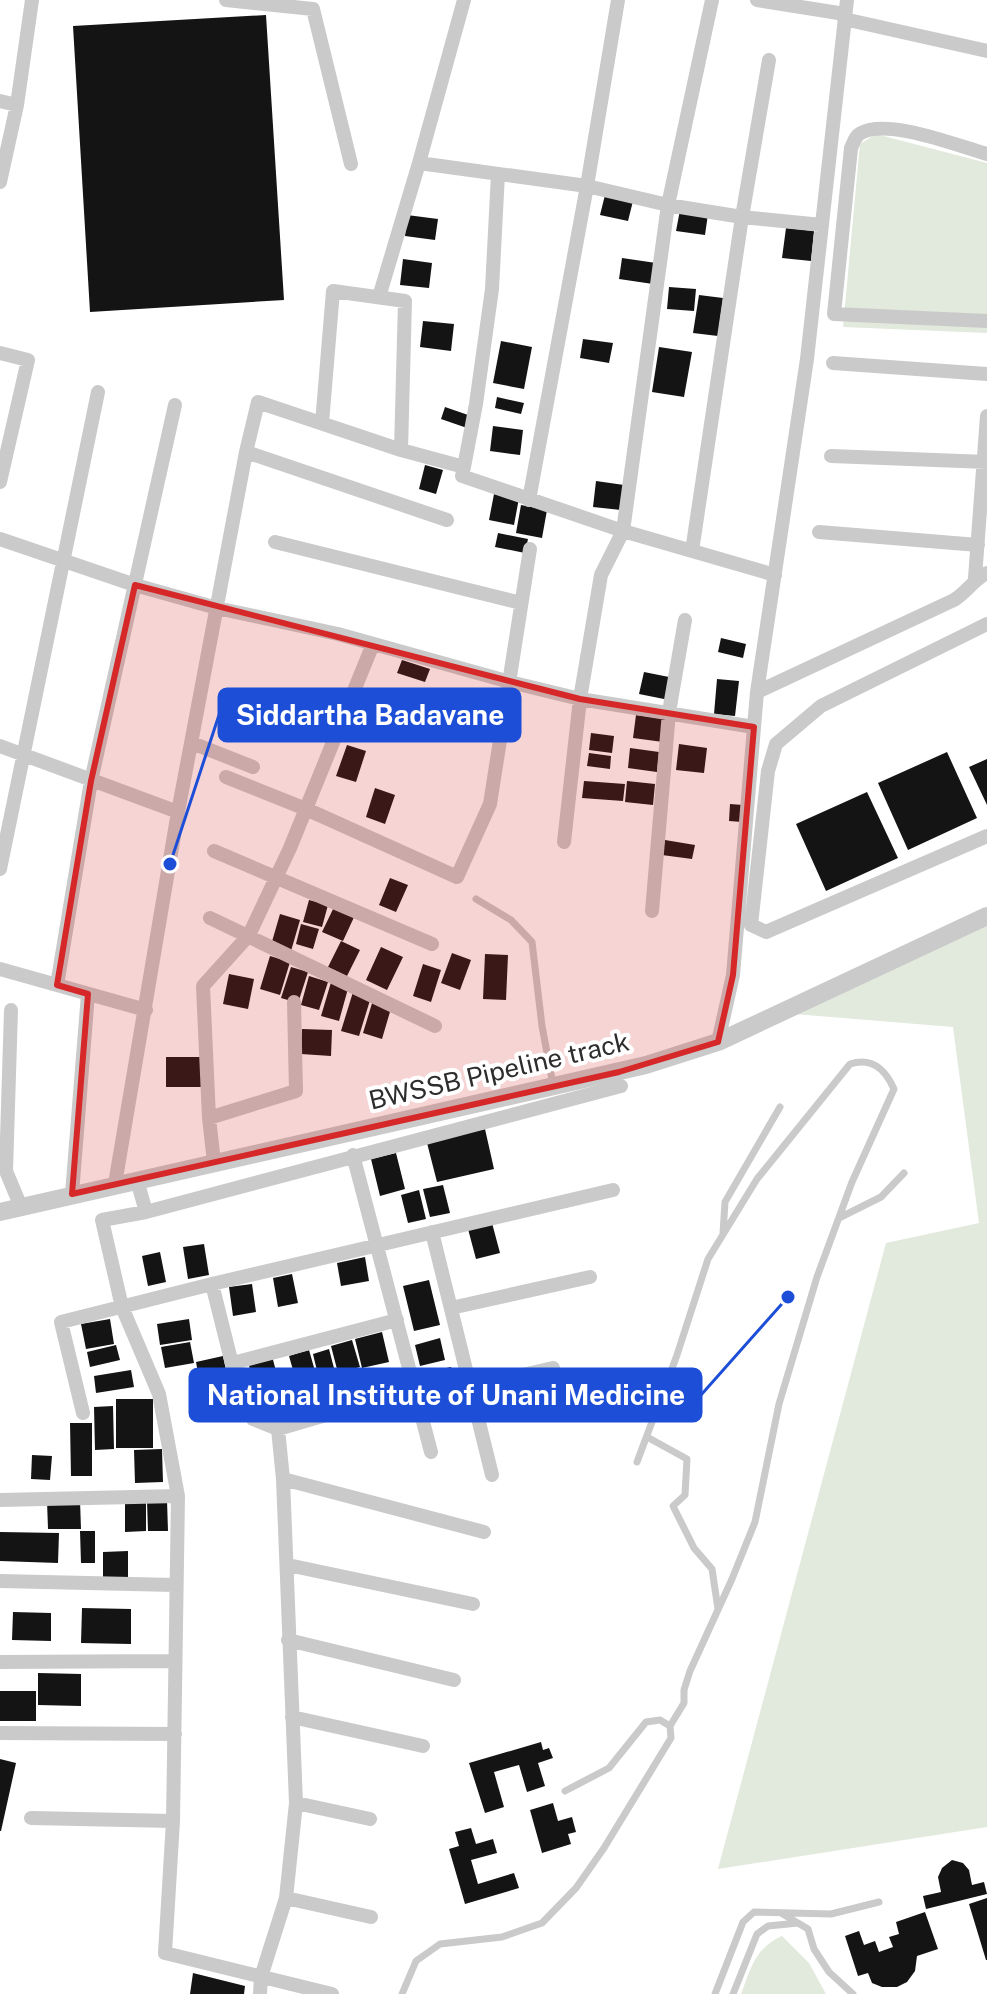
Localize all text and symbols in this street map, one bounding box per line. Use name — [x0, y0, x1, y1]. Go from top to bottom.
callout: Siddartha Badavane — [219, 689, 520, 741]
text: Siddartha Badavane — [236, 698, 504, 731]
street label: BWSSB Pipeline track — [366, 1025, 632, 1116]
callout: National Institute of Unani Medicine — [190, 1369, 701, 1421]
text: National Institute of Unani Medicine — [207, 1378, 685, 1411]

